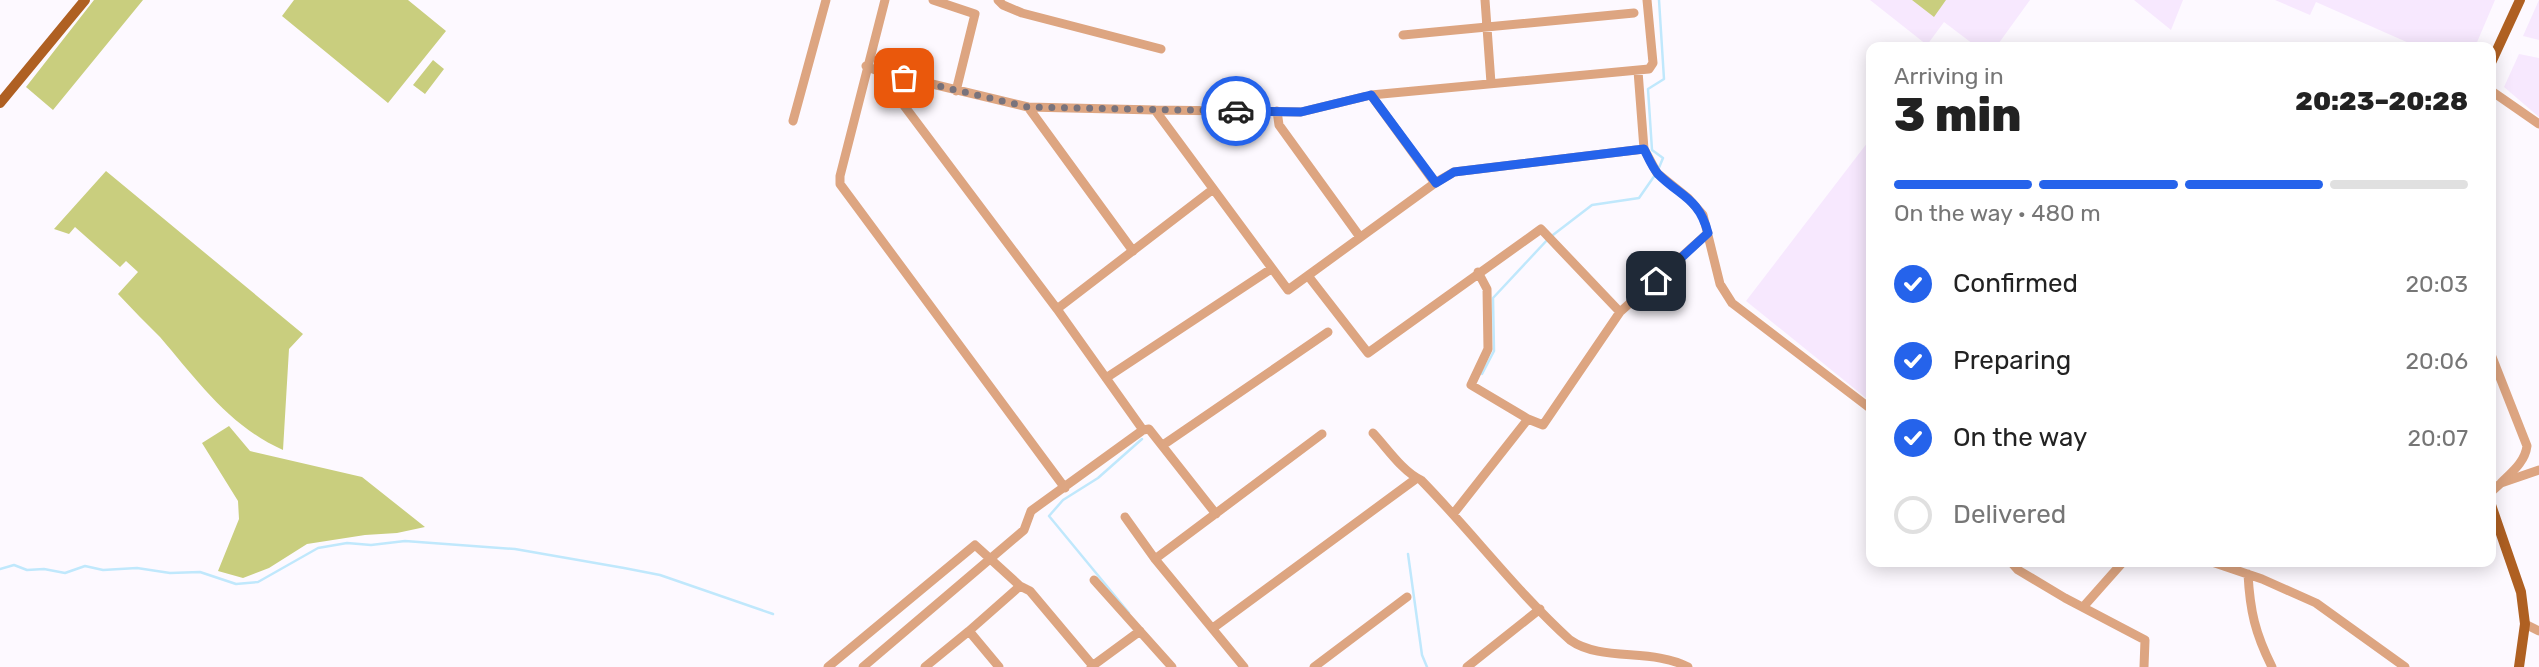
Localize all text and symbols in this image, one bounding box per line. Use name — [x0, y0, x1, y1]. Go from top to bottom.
pin — [874, 48, 934, 108]
icon: bag — [885, 59, 923, 97]
text: Arriving in — [1894, 62, 2004, 90]
courier — [1201, 76, 1271, 146]
text: 20:23–20:28 — [2295, 86, 2468, 117]
text: 3 min — [1894, 88, 2022, 143]
icon: car — [1217, 92, 1255, 130]
text: On the way · 480 m — [1894, 199, 2101, 227]
pin — [1626, 251, 1686, 311]
icon: home — [1637, 262, 1675, 300]
icon: check — [1894, 265, 1932, 303]
text: Confirmed — [1953, 268, 2078, 299]
text: 20:03 — [2406, 270, 2468, 298]
icon: check — [1894, 342, 1932, 380]
text: Preparing — [1953, 345, 2071, 376]
text: 20:06 — [2406, 347, 2468, 375]
icon: check — [1894, 419, 1932, 457]
text: On the way — [1953, 422, 2087, 453]
text: 20:07 — [2408, 424, 2468, 452]
text: Delivered — [1953, 499, 2066, 530]

